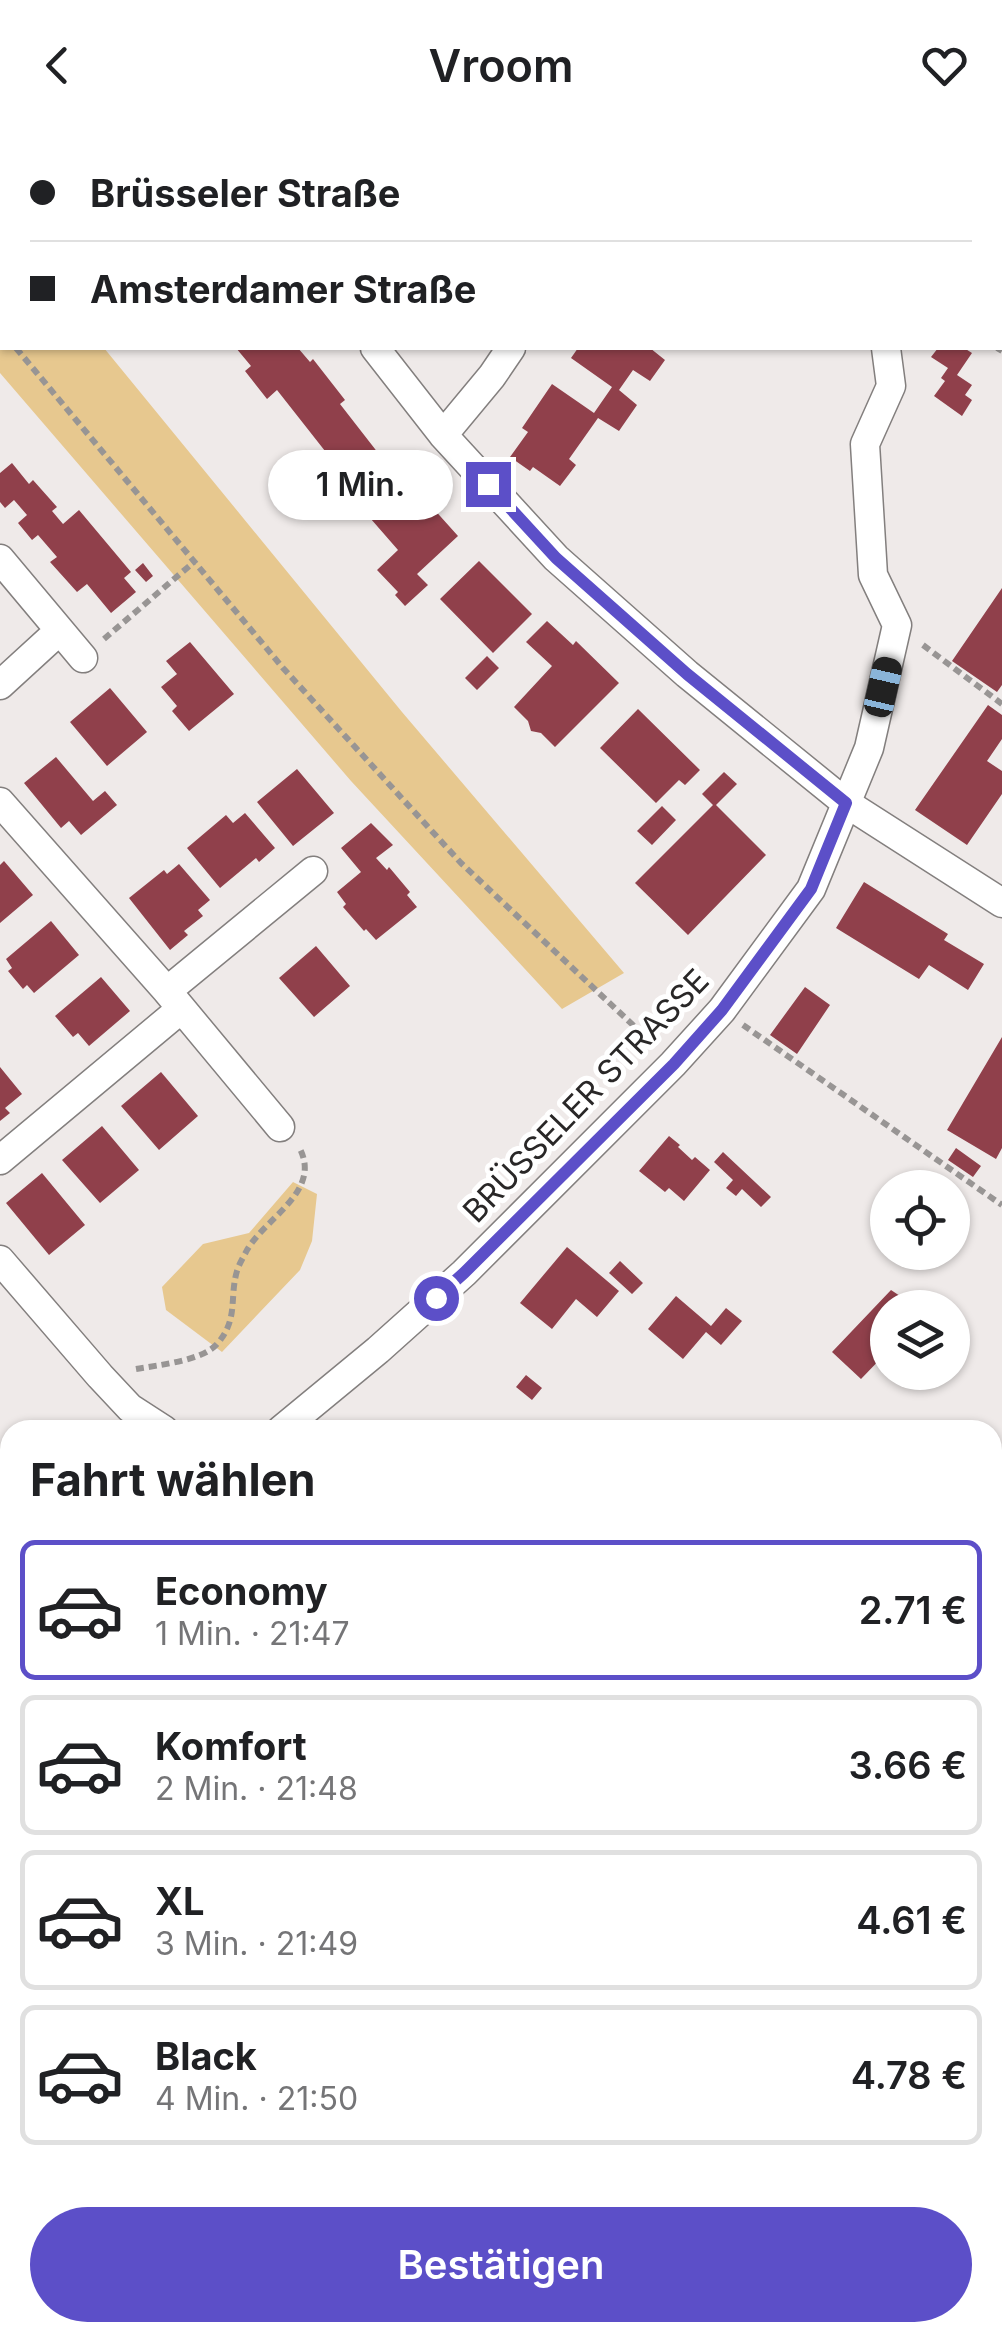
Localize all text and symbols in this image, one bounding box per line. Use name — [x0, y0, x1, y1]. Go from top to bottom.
icon: back — [30, 38, 85, 93]
text: Vroom — [429, 38, 573, 93]
icon: heart — [917, 38, 972, 93]
text: Brüsseler Straße — [90, 170, 400, 216]
text: Amsterdamer Straße — [90, 266, 476, 312]
callout: 1 Min. — [268, 449, 453, 519]
route end — [466, 462, 511, 507]
text: 1 Min. — [316, 465, 405, 504]
car — [862, 654, 904, 720]
street label: BRÜSSELER STRASSE — [455, 961, 717, 1230]
map controls — [870, 1170, 970, 1390]
button: locate — [870, 1170, 970, 1270]
route start — [414, 1276, 459, 1321]
button: layers — [870, 1290, 970, 1390]
text: Fahrt wählen — [30, 1452, 315, 1507]
icon: car — [35, 1565, 125, 1655]
text: Economy — [155, 1568, 328, 1614]
text: 2.71 € — [859, 1587, 967, 1633]
text: 1 Min. · 21:47 — [155, 1614, 350, 1653]
icon: car — [35, 1720, 125, 1810]
text: Komfort — [155, 1723, 307, 1769]
text: 3.66 € — [849, 1742, 967, 1788]
text: 2 Min. · 21:48 — [155, 1769, 358, 1808]
icon: car — [35, 1875, 125, 1965]
text: XL — [155, 1878, 205, 1924]
text: 4.61 € — [856, 1897, 967, 1943]
text: 3 Min. · 21:49 — [155, 1924, 358, 1963]
icon: car — [35, 2030, 125, 2120]
text: Black — [155, 2033, 257, 2079]
text: 4.78 € — [851, 2052, 967, 2098]
text: 4 Min. · 21:50 — [155, 2079, 358, 2118]
button: Bestätigen — [30, 2207, 972, 2322]

